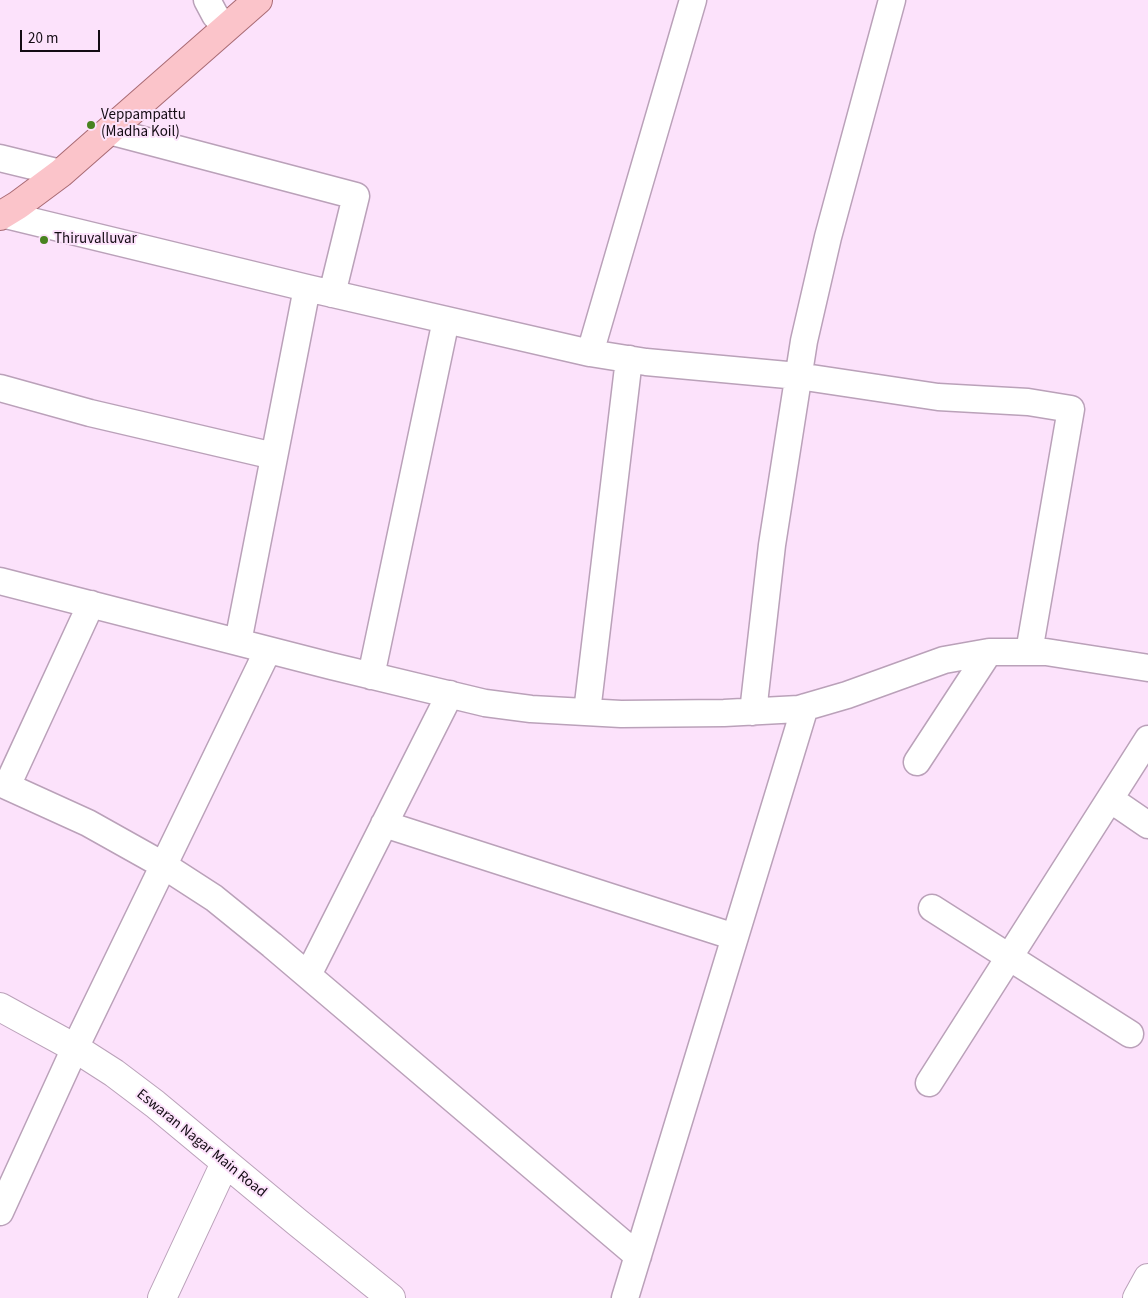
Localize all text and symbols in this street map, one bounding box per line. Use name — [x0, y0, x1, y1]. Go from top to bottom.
scale bar — [22, 20, 102, 52]
text: 20 m — [28, 28, 58, 49]
place label: Veppampattu (Madha Koil) — [101, 107, 186, 142]
marker: Veppampattu (Madha Koil) — [85, 119, 97, 131]
place label: Thiruvalluvar — [54, 231, 137, 249]
marker: Thiruvalluvar — [38, 234, 50, 246]
street label: Eswaran Nagar Main Road — [132, 1086, 270, 1202]

